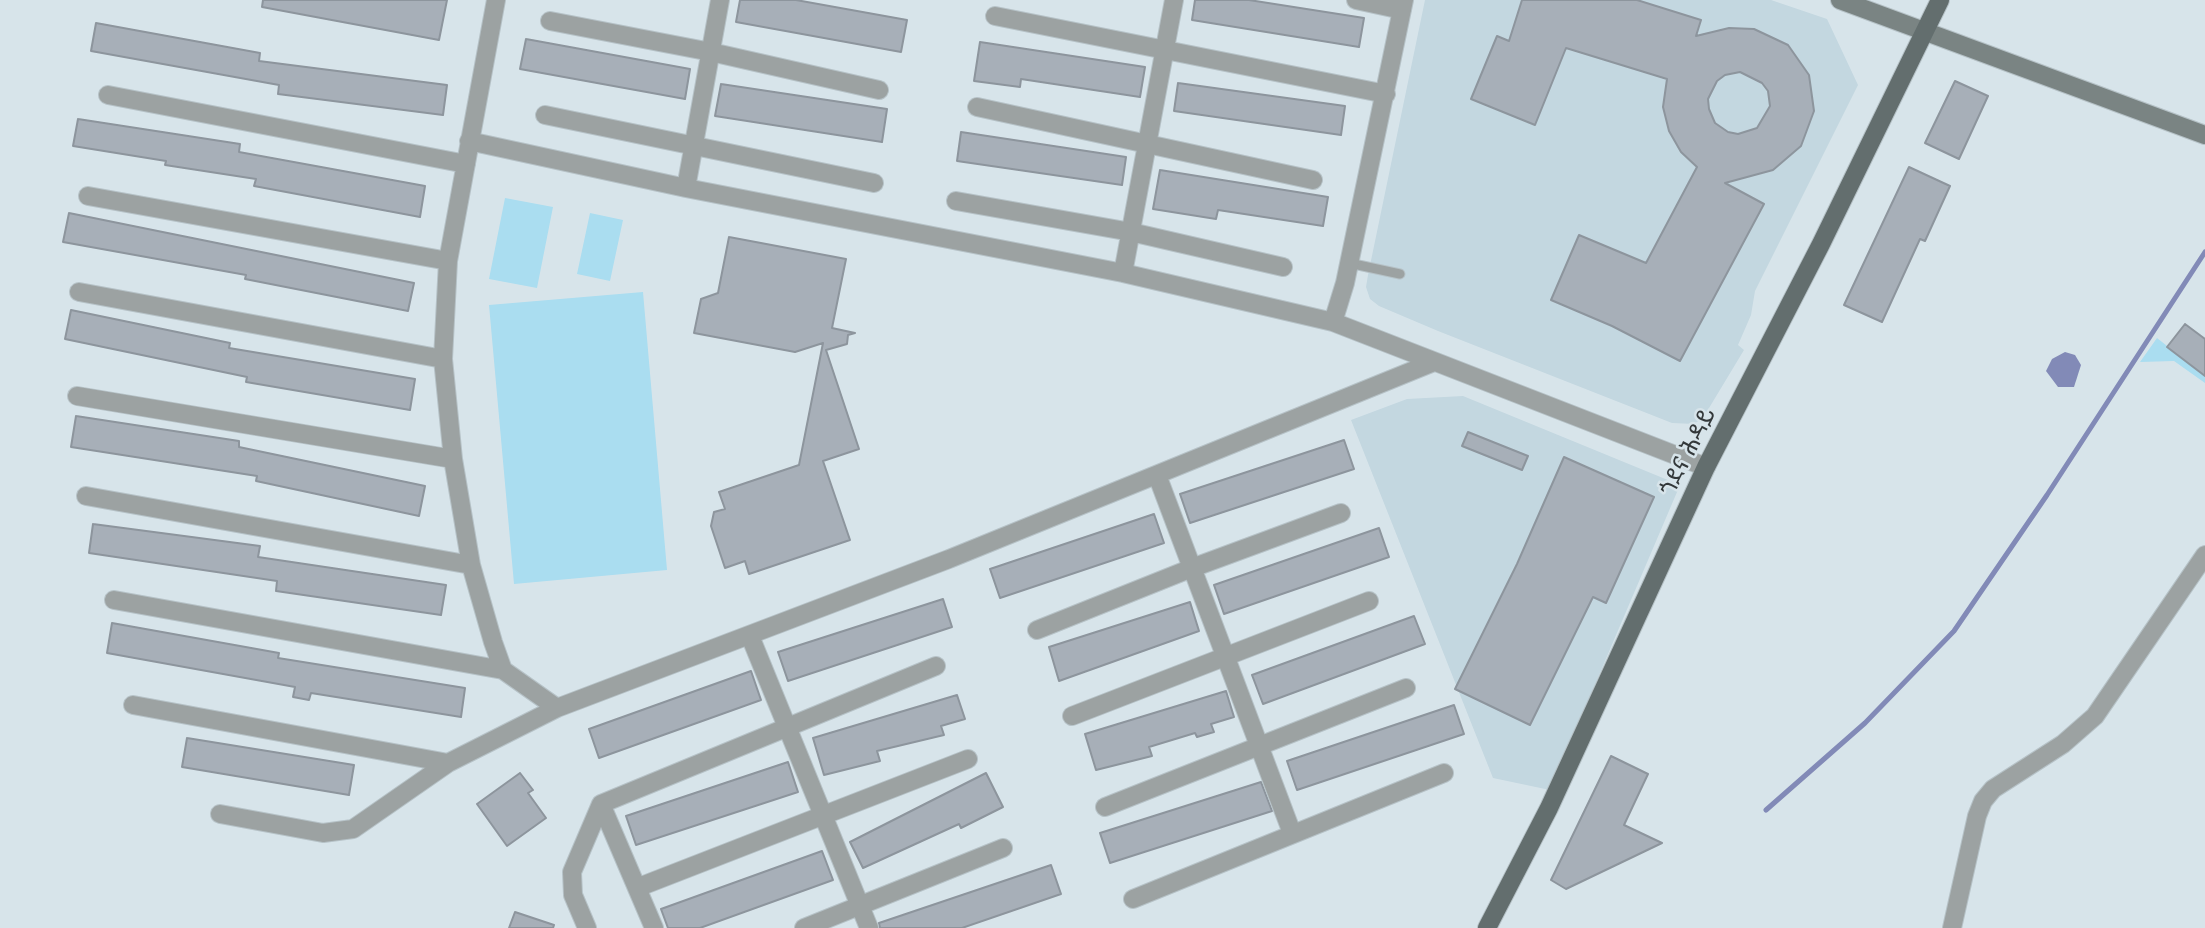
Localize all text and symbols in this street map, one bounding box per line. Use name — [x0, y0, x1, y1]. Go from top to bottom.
street label: ጎደና ሕዳይ — [1655, 403, 1723, 501]

